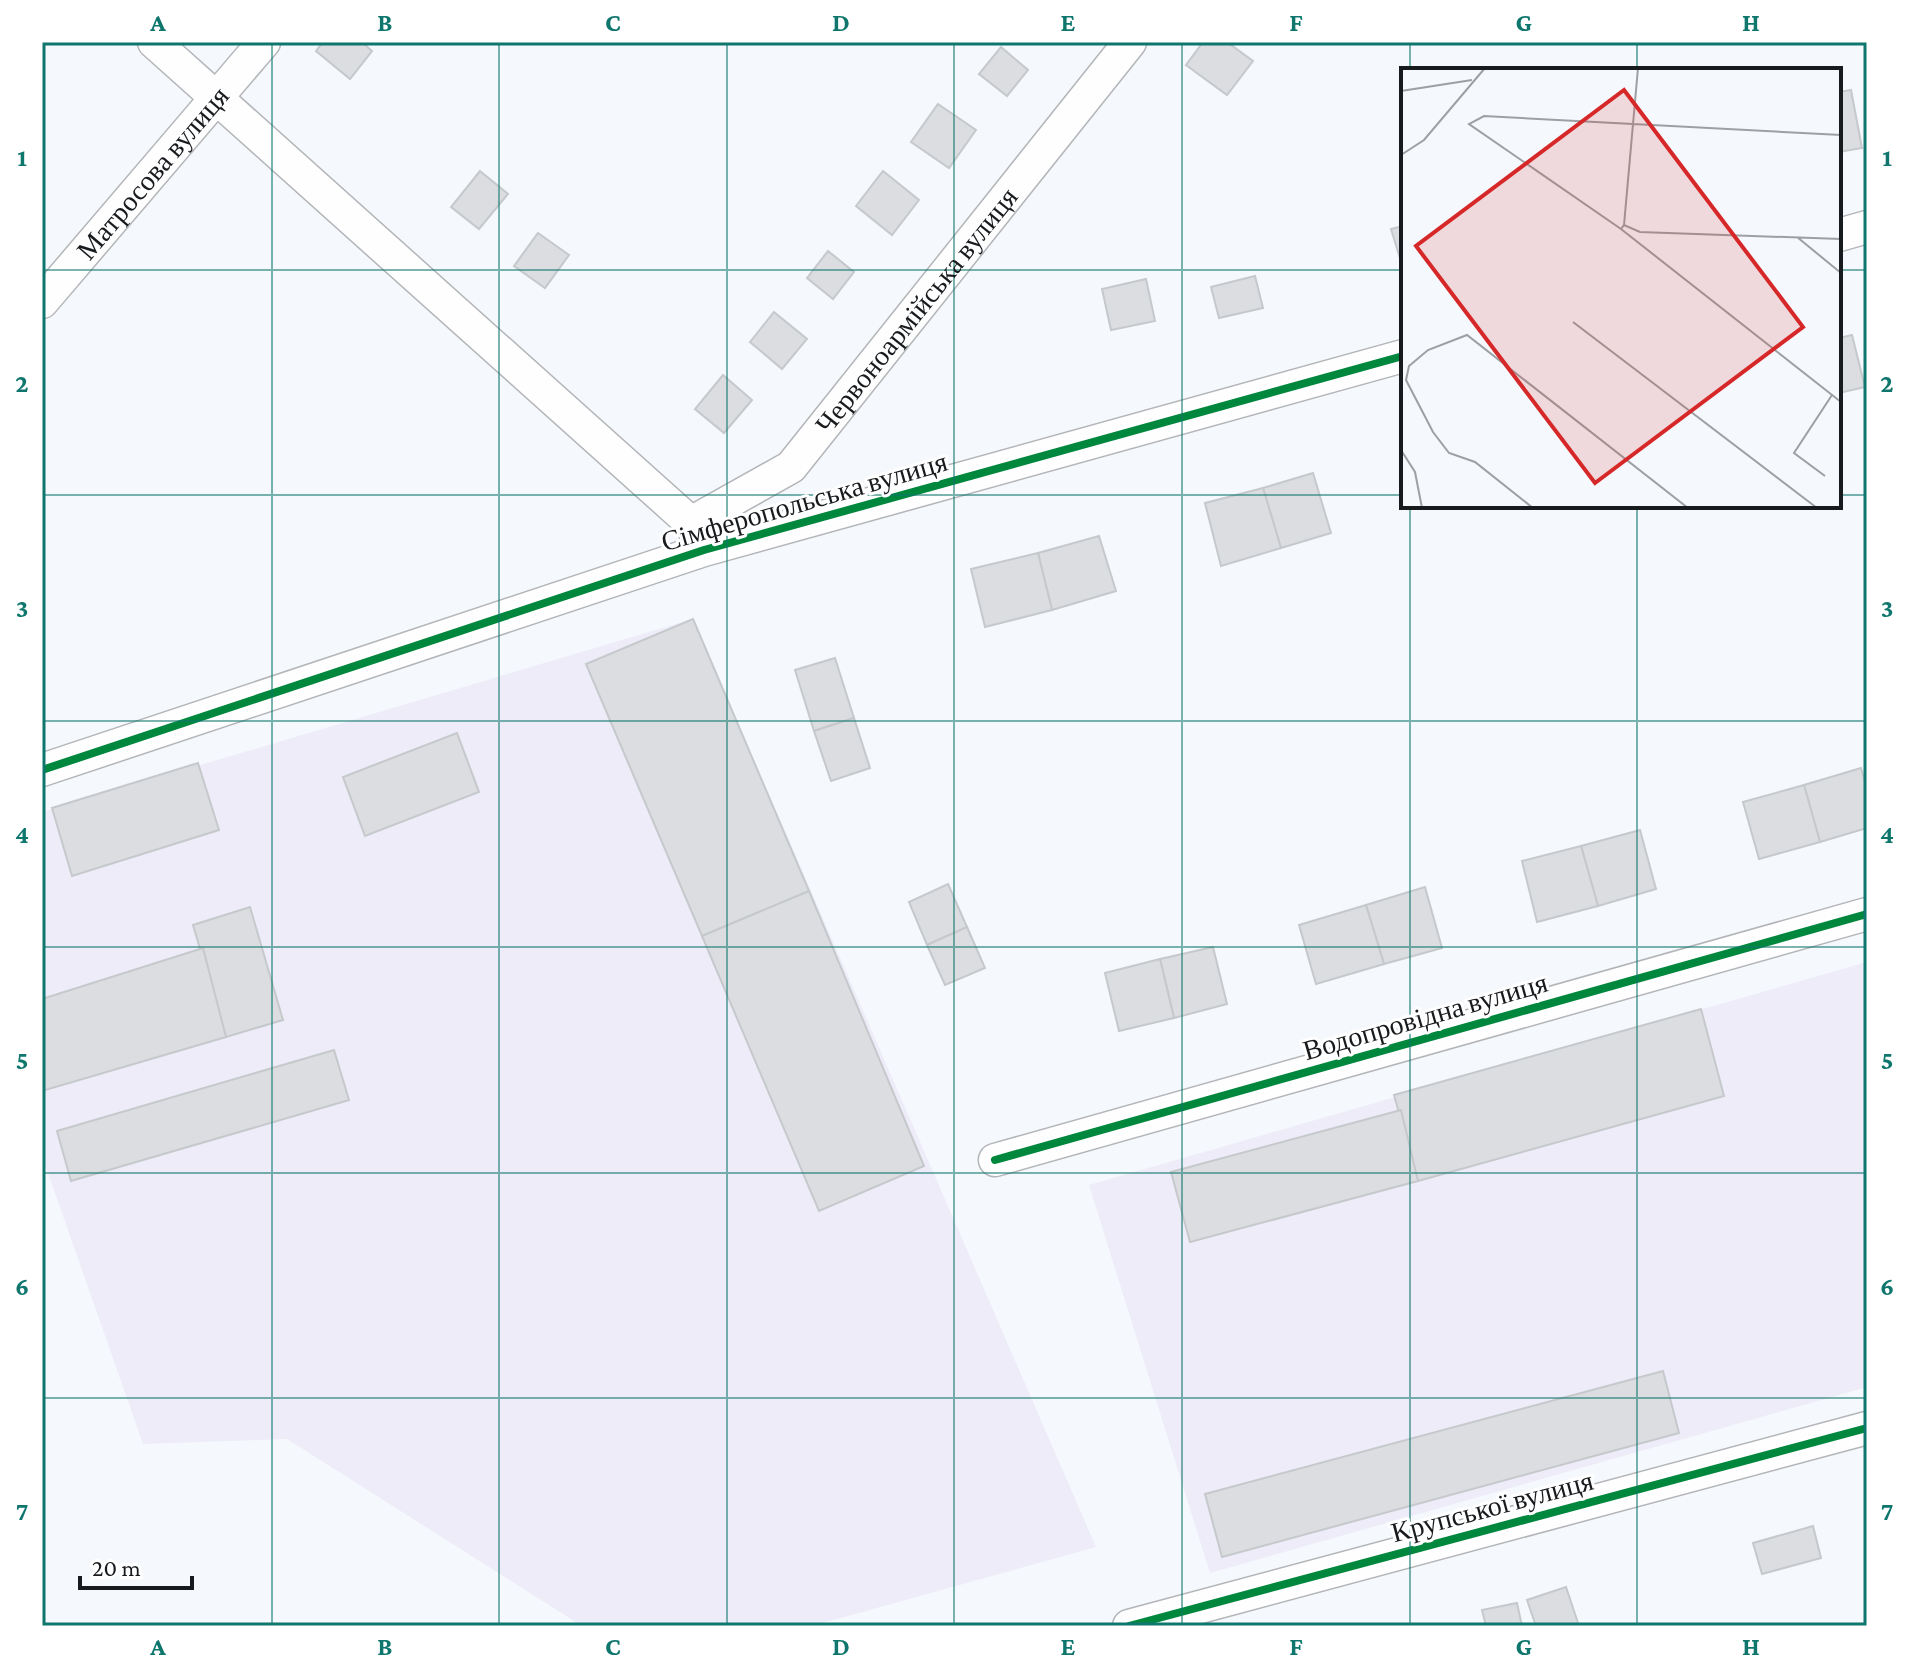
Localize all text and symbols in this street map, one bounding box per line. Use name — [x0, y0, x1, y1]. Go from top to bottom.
text: A — [149, 8, 166, 37]
text: B — [377, 8, 393, 37]
text: C — [605, 8, 621, 37]
text: D — [832, 8, 850, 37]
text: E — [1061, 8, 1076, 37]
text: F — [1289, 8, 1303, 37]
text: G — [1516, 8, 1532, 37]
text: H — [1742, 8, 1760, 37]
inset map — [1401, 68, 1841, 508]
street label: Матросова вулиця — [71, 80, 235, 266]
text: 1 — [17, 143, 27, 172]
text: 1 — [1882, 143, 1892, 172]
street label: Червоноармійська вулиця — [809, 181, 1024, 439]
text: 2 — [15, 369, 29, 398]
text: 2 — [1880, 369, 1894, 398]
street label: Сімферопольська вулиця — [658, 446, 951, 557]
text: 3 — [16, 594, 28, 623]
text: 3 — [1881, 594, 1893, 623]
text: 4 — [15, 820, 29, 849]
text: 4 — [1880, 820, 1894, 849]
street label: Водопровідна вулиця — [1299, 967, 1551, 1066]
text: 5 — [16, 1046, 28, 1075]
text: 5 — [1881, 1046, 1893, 1075]
text: 6 — [15, 1272, 29, 1301]
text: 6 — [1880, 1272, 1894, 1301]
street label: Крупської вулиця — [1388, 1465, 1596, 1548]
text: 7 — [16, 1497, 28, 1526]
text: 7 — [1881, 1497, 1893, 1526]
scale bar — [80, 1540, 192, 1590]
text: 20 m — [92, 1554, 141, 1581]
text: A — [149, 1632, 166, 1661]
text: B — [377, 1632, 393, 1661]
text: C — [605, 1632, 621, 1661]
text: D — [832, 1632, 850, 1661]
text: E — [1061, 1632, 1076, 1661]
text: F — [1289, 1632, 1303, 1661]
text: G — [1516, 1632, 1532, 1661]
text: H — [1742, 1632, 1760, 1661]

